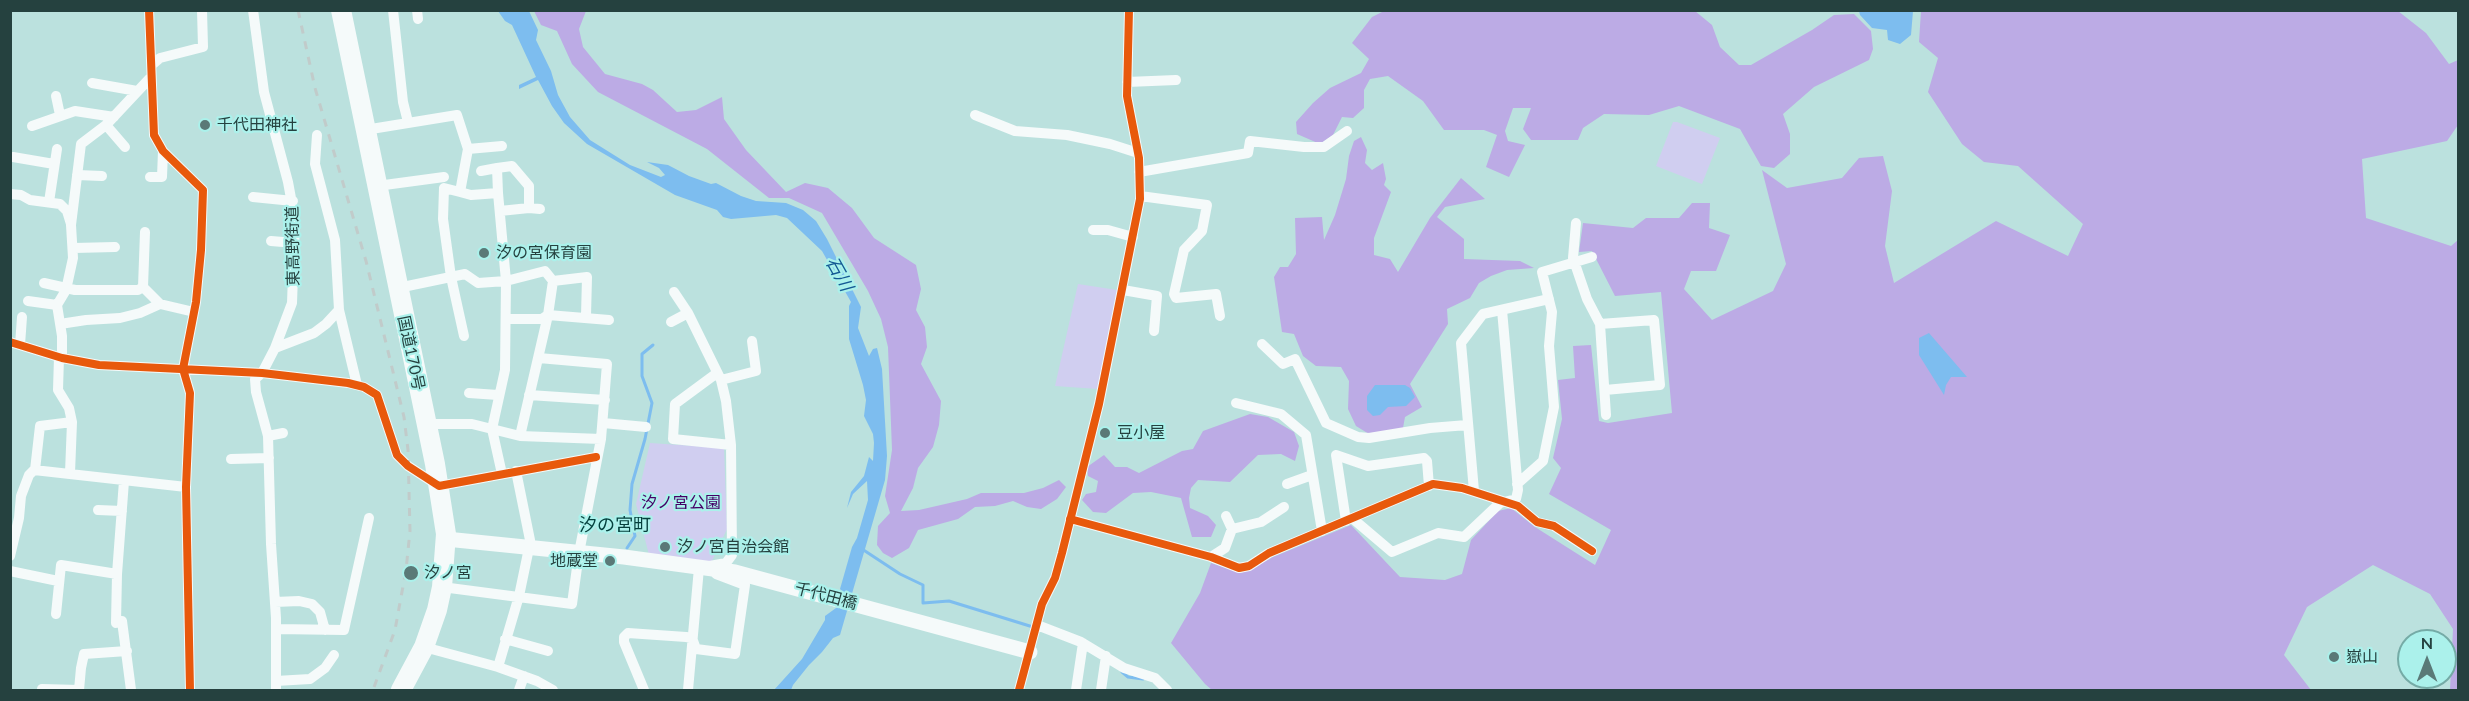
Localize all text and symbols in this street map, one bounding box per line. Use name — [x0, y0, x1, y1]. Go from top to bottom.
place label: 千代田神社 — [217, 115, 297, 135]
marker: 千代田神社 — [198, 118, 212, 132]
street label: 東高野街道 — [283, 206, 303, 286]
place label: 汐の宮保育園 — [496, 243, 592, 263]
marker: 汐の宮保育園 — [477, 246, 491, 260]
water label: 石川 — [821, 253, 857, 295]
street label: 国道170号 — [394, 314, 428, 392]
place label: 豆小屋 — [1117, 423, 1165, 443]
marker: 豆小屋 — [1098, 426, 1112, 440]
park label: 汐ノ宮公園 — [641, 493, 721, 513]
district label: 汐の宮町 — [579, 514, 651, 536]
place label: 汐ノ宮自治会館 — [677, 537, 789, 557]
marker: 汐ノ宮自治会館 — [658, 540, 672, 554]
place label: 地蔵堂 — [550, 551, 598, 571]
marker: 地蔵堂 — [603, 554, 617, 568]
place label: 汐ノ宮 — [424, 563, 472, 583]
marker: 汐ノ宮 — [402, 564, 420, 582]
street label: 千代田橋 — [793, 578, 859, 614]
north arrow — [2397, 629, 2457, 689]
text: N — [2421, 633, 2433, 652]
place label: 嶽山 — [2346, 647, 2378, 667]
marker: 嶽山 — [2327, 650, 2341, 664]

